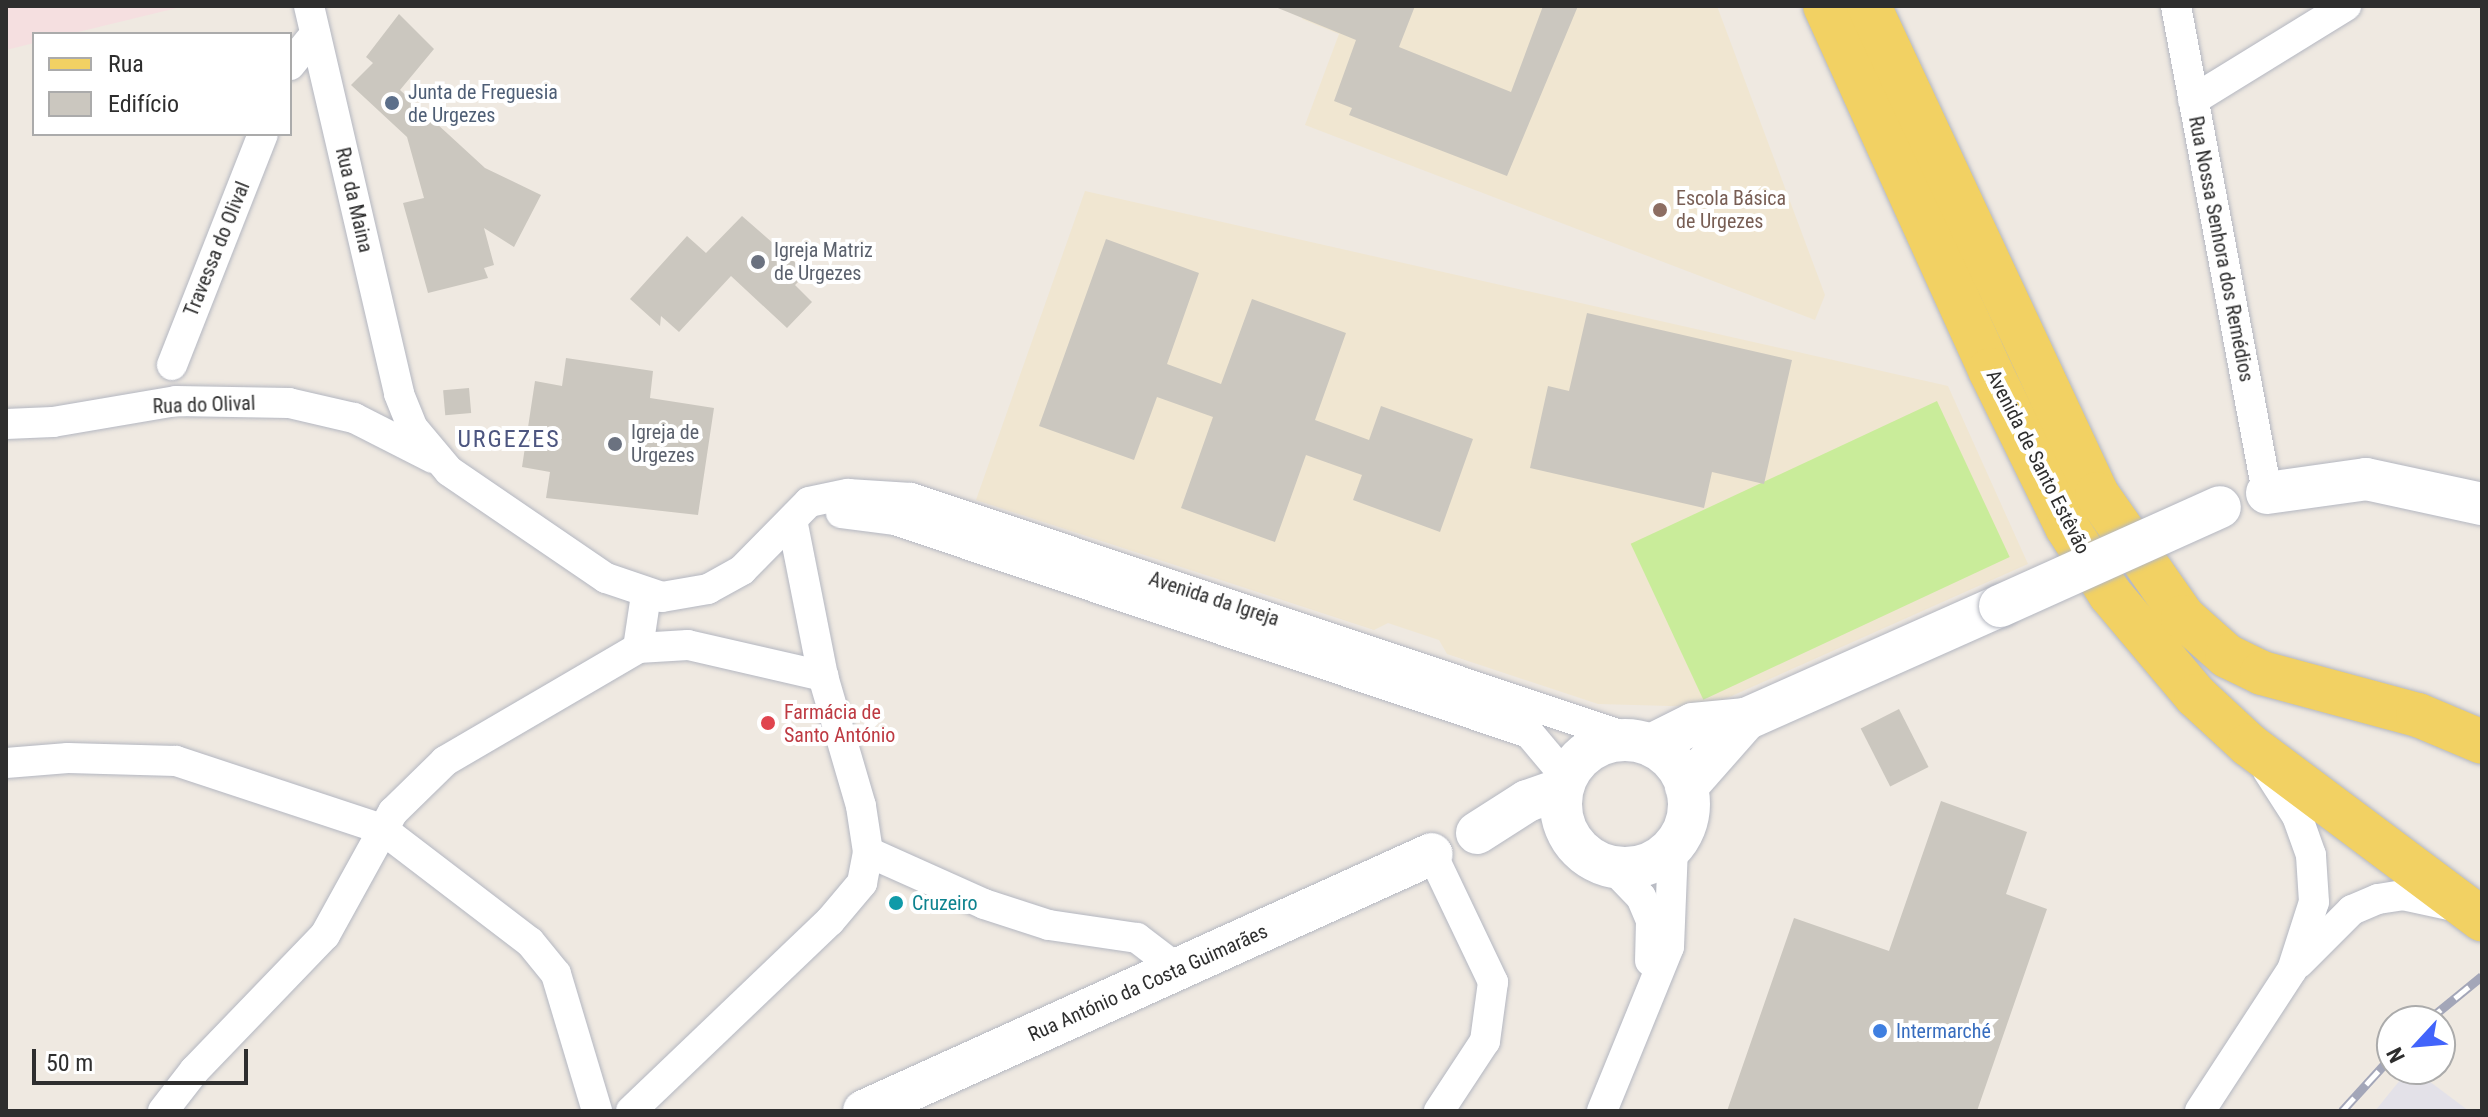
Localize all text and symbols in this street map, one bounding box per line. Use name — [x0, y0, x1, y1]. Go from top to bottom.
legend — [32, 32, 292, 136]
text: Rua — [108, 50, 144, 78]
place label: Junta de Freguesia de Urgezes — [408, 80, 558, 127]
text: Edifício — [108, 90, 179, 118]
marker: Junta de Freguesia de Urgezes — [383, 94, 401, 112]
street label: Rua Nossa Senhora dos Remédios — [2183, 114, 2259, 384]
street label: Rua da Maina — [330, 145, 378, 255]
street label: Travessa do Olival — [179, 178, 255, 320]
place label: Escola Básica de Urgezes — [1676, 186, 1786, 233]
marker: Escola Básica de Urgezes — [1651, 201, 1669, 219]
place label: Igreja Matriz de Urgezes — [774, 238, 873, 285]
marker: Igreja Matriz de Urgezes — [749, 253, 767, 271]
street label: Avenida de Santo Estêvão — [1981, 366, 2095, 558]
street label: Rua do Olival — [152, 391, 256, 419]
place label: Igreja de Urgezes — [631, 420, 699, 467]
district label: URGEZES — [457, 426, 561, 454]
marker: Igreja de Urgezes — [606, 435, 624, 453]
street label: Avenida da Igreja — [1146, 567, 1282, 631]
place label: Farmácia de Santo António — [784, 700, 895, 747]
marker: Farmácia de Santo António — [759, 714, 777, 732]
place label: Cruzeiro — [912, 891, 978, 915]
marker: Cruzeiro — [887, 894, 905, 912]
street label: Rua António da Costa Guimarães — [1025, 919, 1271, 1047]
north arrow — [2376, 1005, 2456, 1085]
place label: Intermarché — [1896, 1019, 1991, 1043]
marker: Intermarché — [1871, 1022, 1889, 1040]
scale bar — [36, 1033, 252, 1083]
text: N — [2382, 1043, 2410, 1066]
text: 50 m — [46, 1049, 93, 1077]

